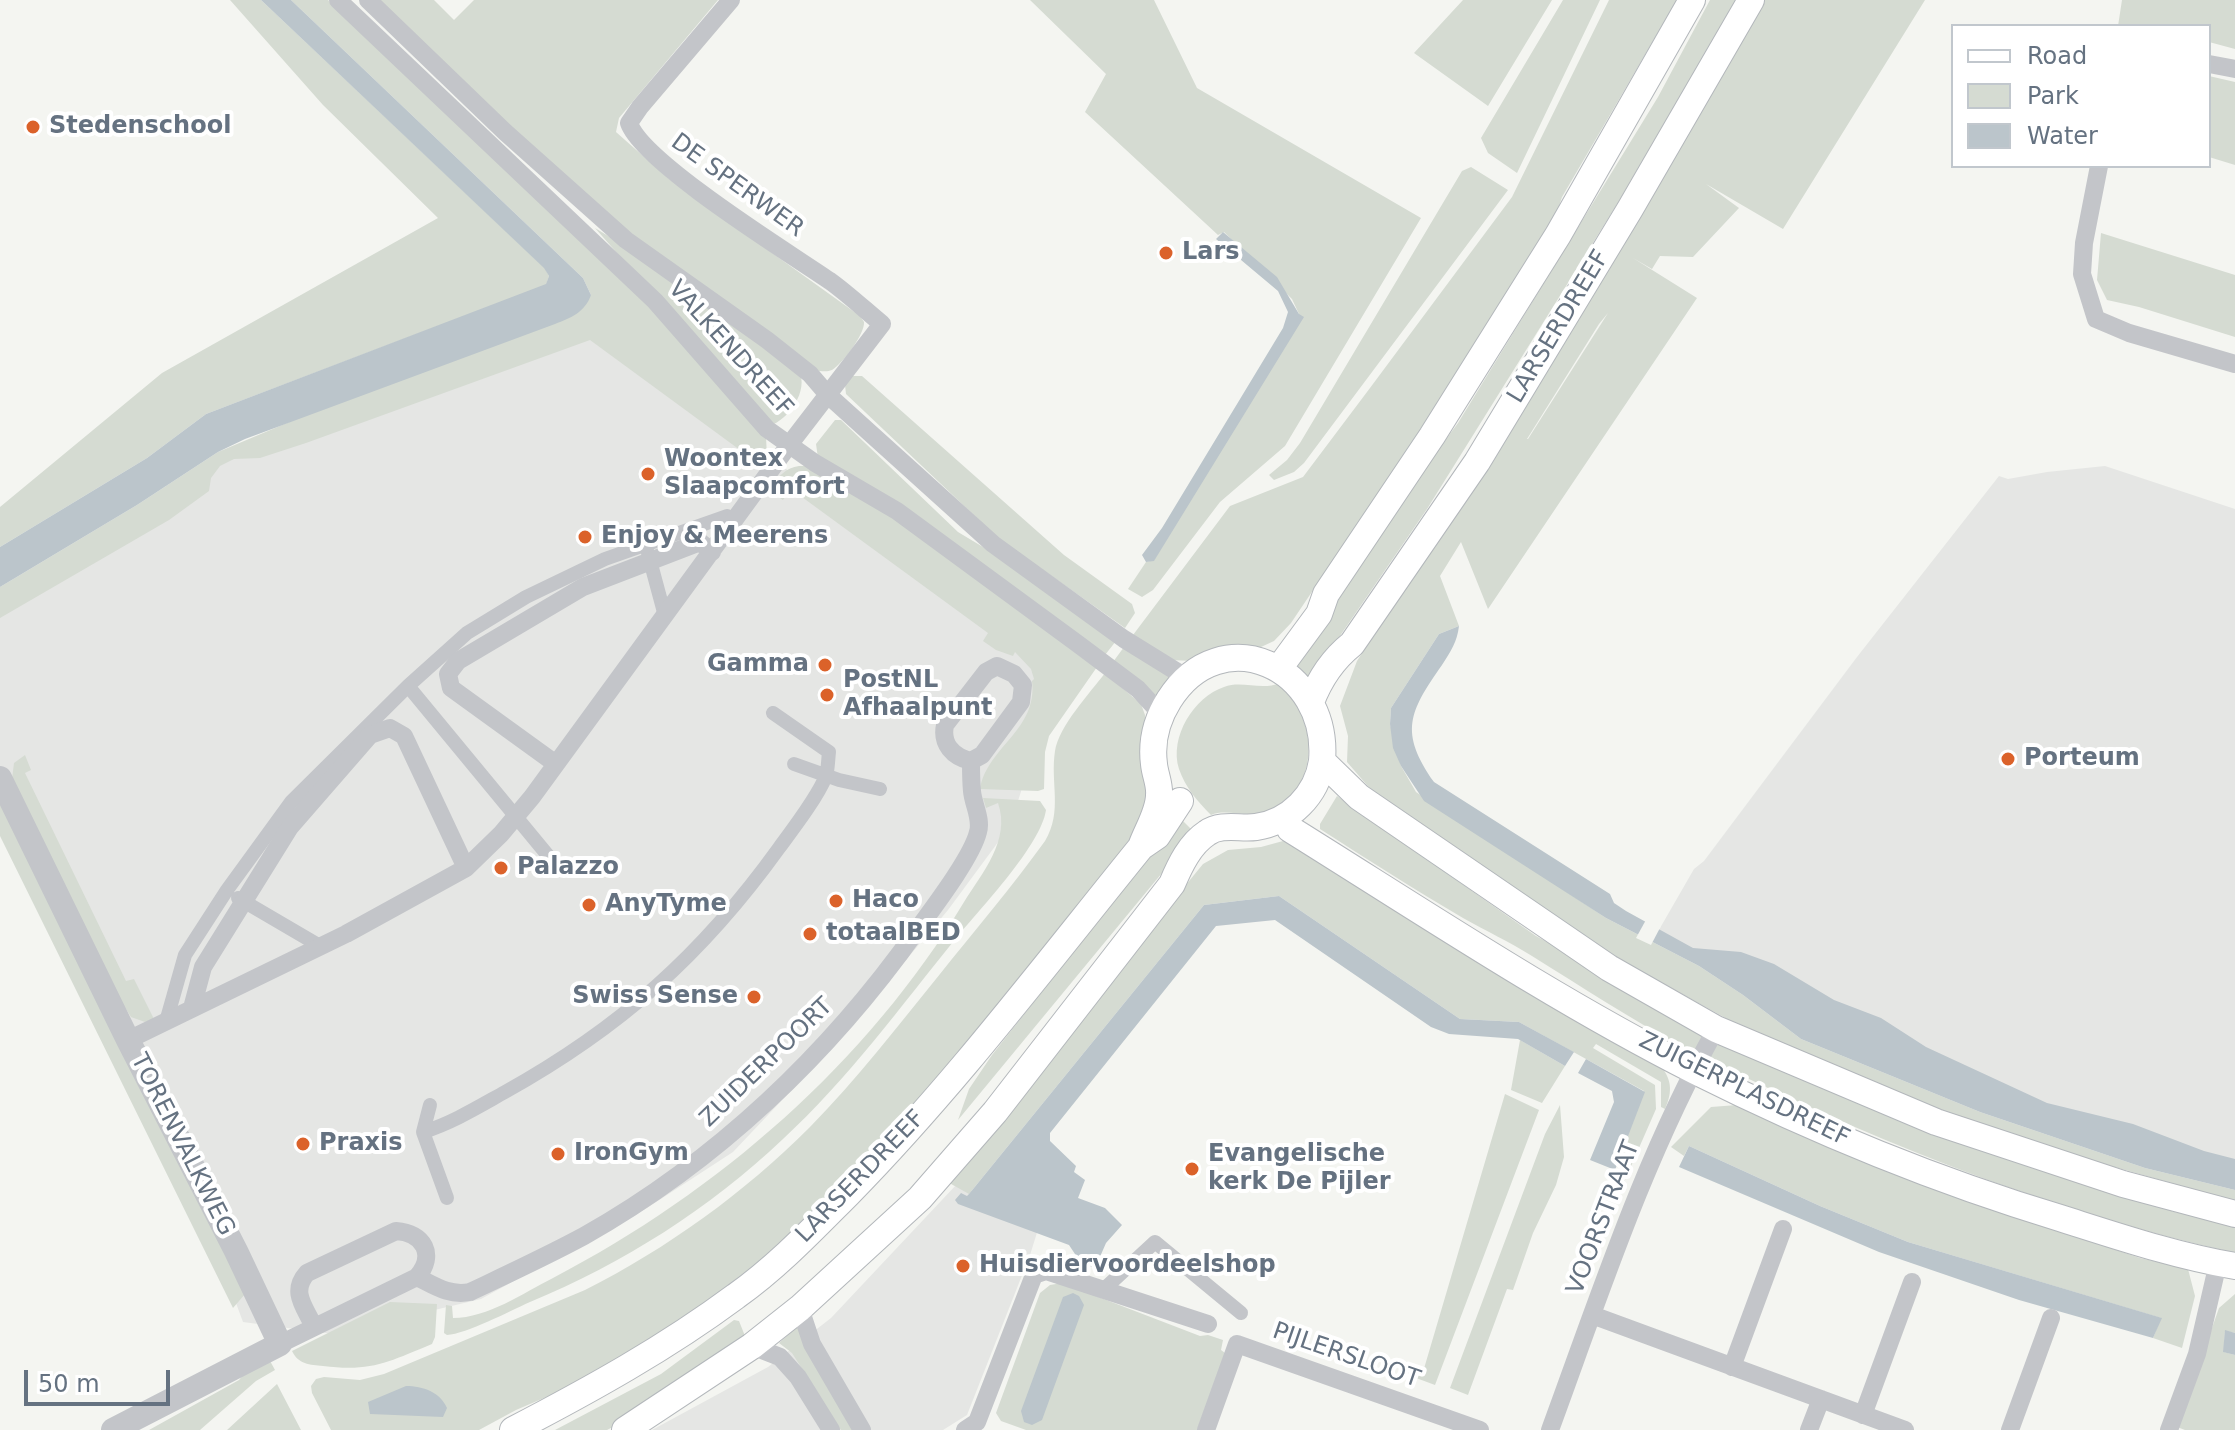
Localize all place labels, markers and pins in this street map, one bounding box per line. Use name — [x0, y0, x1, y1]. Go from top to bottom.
place label: Stedenschool — [49, 113, 231, 141]
marker: Stedenschool — [24, 118, 42, 136]
place label: Lars — [1182, 239, 1240, 267]
marker: Lars — [1157, 244, 1175, 262]
place label: Woontex Slaapcomfort — [664, 446, 845, 502]
marker: Woontex Slaapcomfort — [639, 465, 657, 483]
place label: Enjoy & Meerens — [601, 523, 828, 551]
marker: Enjoy & Meerens — [576, 528, 594, 546]
place label: Gamma — [707, 651, 809, 679]
marker: Gamma — [816, 656, 834, 674]
place label: PostNL Afhaalpunt — [843, 667, 993, 723]
marker: PostNL Afhaalpunt — [818, 686, 836, 704]
place label: Porteum — [2024, 745, 2140, 773]
marker: Porteum — [1999, 750, 2017, 768]
place label: Palazzo — [517, 854, 619, 882]
marker: Palazzo — [492, 859, 510, 877]
place label: Haco — [852, 887, 919, 915]
place label: AnyTyme — [605, 891, 727, 919]
marker: Haco — [827, 892, 845, 910]
marker: AnyTyme — [580, 896, 598, 914]
place label: totaalBED — [826, 920, 961, 948]
marker: totaalBED — [801, 925, 819, 943]
place label: Swiss Sense — [572, 983, 738, 1011]
marker: Swiss Sense — [745, 988, 763, 1006]
place label: Praxis — [319, 1130, 403, 1158]
marker: Praxis — [294, 1135, 312, 1153]
place label: IronGym — [574, 1140, 689, 1168]
place label: Evangelische kerk De Pijler — [1208, 1141, 1391, 1197]
marker: IronGym — [549, 1145, 567, 1163]
marker: Evangelische kerk De Pijler — [1183, 1160, 1201, 1178]
place label: Huisdiervoordeelshop — [979, 1252, 1276, 1280]
marker: Huisdiervoordeelshop — [954, 1257, 972, 1275]

